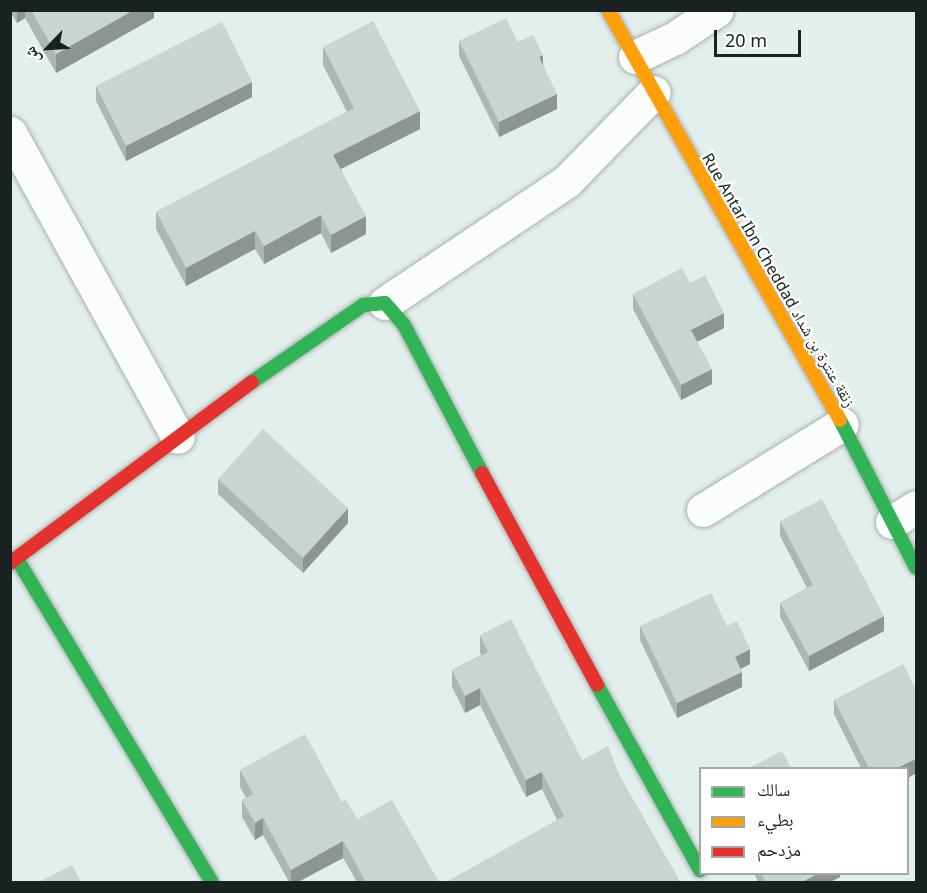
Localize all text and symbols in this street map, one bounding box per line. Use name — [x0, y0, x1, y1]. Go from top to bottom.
north arrow — [18, 18, 78, 78]
scale bar — [717, 18, 804, 56]
text: 20 m — [725, 28, 767, 52]
text: ش — [18, 43, 45, 68]
street label: Rue Antar Ibn Cheddad زنقة عنترة بن شداد — [698, 150, 860, 410]
legend — [699, 767, 909, 875]
text: سالك — [757, 777, 790, 801]
text: بطيء — [757, 807, 794, 831]
text: مزدحم — [757, 837, 801, 861]

